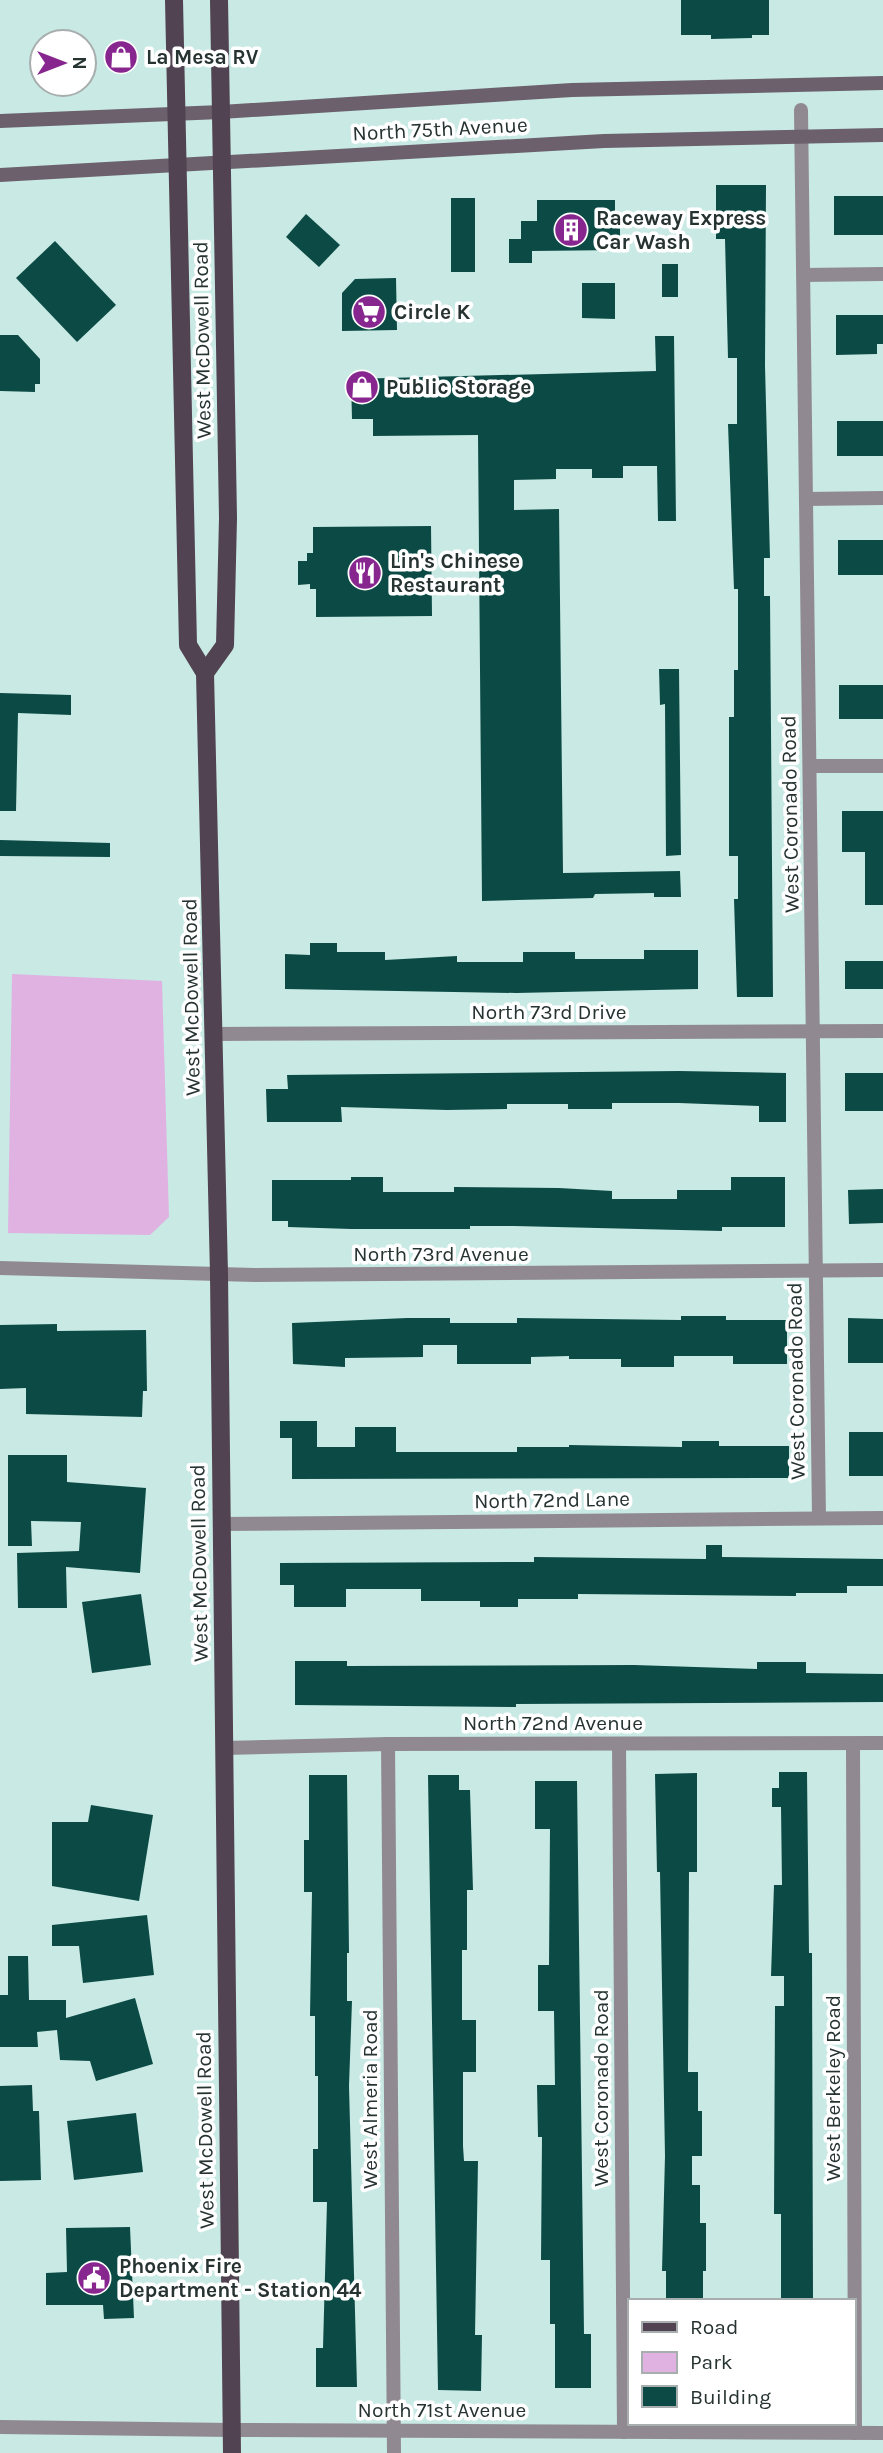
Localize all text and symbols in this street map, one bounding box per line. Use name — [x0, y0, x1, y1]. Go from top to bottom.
north arrow — [28, 28, 98, 98]
shop icon: La Mesa RV — [102, 38, 140, 76]
place label: La Mesa RV — [146, 45, 259, 69]
text: N — [68, 56, 90, 70]
street label: North 75th Avenue — [352, 112, 528, 146]
place label: Raceway Express Car Wash — [596, 206, 766, 254]
building icon: Raceway Express Car Wash — [552, 211, 590, 249]
street label: West McDowell Road — [188, 241, 216, 439]
supermarket icon: Circle K — [350, 293, 388, 331]
place label: Circle K — [394, 300, 470, 324]
shop icon: Public Storage — [343, 368, 381, 406]
place label: Public Storage — [386, 375, 531, 399]
place label: Lin's Chinese Restaurant — [390, 549, 520, 597]
restaurant icon: Lin's Chinese Restaurant — [346, 554, 384, 592]
street label: West Coronado Road — [776, 715, 804, 913]
street label: West McDowell Road — [177, 898, 205, 1096]
street label: North 73rd Drive — [471, 1000, 627, 1024]
street label: North 73rd Avenue — [353, 1242, 529, 1266]
street label: West Coronado Road — [782, 1282, 810, 1480]
street label: West McDowell Road — [185, 1464, 213, 1662]
street label: North 72nd Lane — [474, 1487, 630, 1513]
street label: North 72nd Avenue — [463, 1711, 643, 1735]
street label: West Coronado Road — [589, 1989, 613, 2187]
street label: West Berkeley Road — [821, 1995, 845, 2181]
street label: West Almeria Road — [358, 2009, 382, 2189]
street label: West McDowell Road — [191, 2031, 219, 2229]
place label: Phoenix Fire Department - Station 44 — [119, 2254, 362, 2302]
public building icon: Phoenix Fire Department - Station 44 — [75, 2259, 113, 2297]
legend — [628, 2299, 855, 2425]
text: Road — [690, 2315, 738, 2339]
text: Park — [690, 2350, 733, 2374]
text: Building — [690, 2385, 771, 2409]
street label: North 71st Avenue — [358, 2398, 526, 2422]

